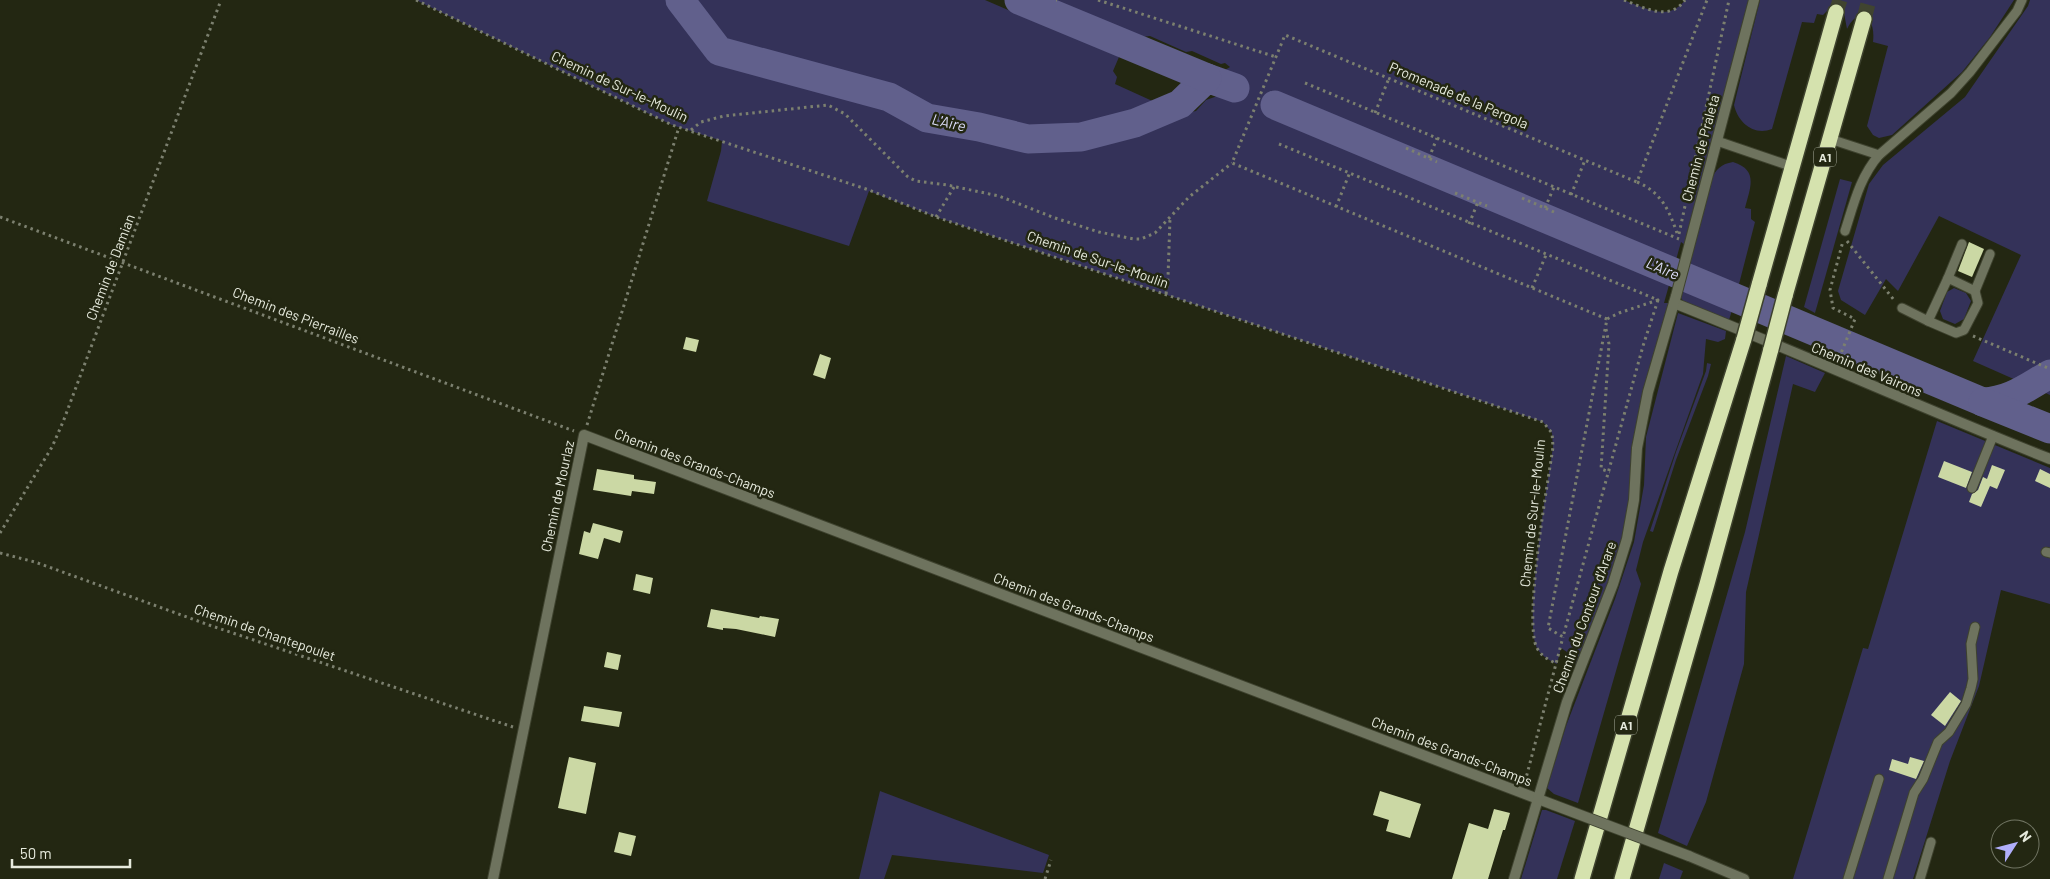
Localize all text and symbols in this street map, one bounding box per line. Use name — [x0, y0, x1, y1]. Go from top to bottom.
street label: Chemin de Sur-le-Moulin — [549, 47, 691, 125]
street label: Promenade de la Pergola — [1387, 58, 1531, 132]
street label: Chemin de Praleta — [1678, 93, 1722, 203]
water label: L'Aire — [930, 109, 968, 135]
road number: A1 — [1814, 148, 1836, 166]
street label: Chemin de Damian — [82, 211, 138, 323]
street label: Chemin de Sur-le-Moulin — [1025, 227, 1171, 291]
water label: L'Aire — [1644, 253, 1682, 283]
street label: Chemin des Pierrailles — [230, 283, 362, 347]
street label: Chemin des Vairons — [1809, 338, 1925, 400]
street label: Chemin des Grands-Champs — [612, 424, 778, 502]
street label: Chemin de Sur-le-Moulin — [1516, 438, 1548, 588]
street label: Chemin de Mourlaz — [537, 439, 577, 553]
street label: Chemin du Contour d'Arare — [1549, 539, 1619, 695]
street label: Chemin des Grands-Champs — [991, 568, 1157, 646]
street label: Chemin de Chantepoulet — [192, 600, 338, 664]
street label: Chemin des Grands-Champs — [1369, 712, 1535, 790]
road number: A1 — [1615, 716, 1637, 734]
north arrow — [1990, 819, 2040, 869]
text: N — [2016, 827, 2036, 845]
scale bar — [12, 836, 130, 868]
text: 50 m — [20, 844, 52, 862]

